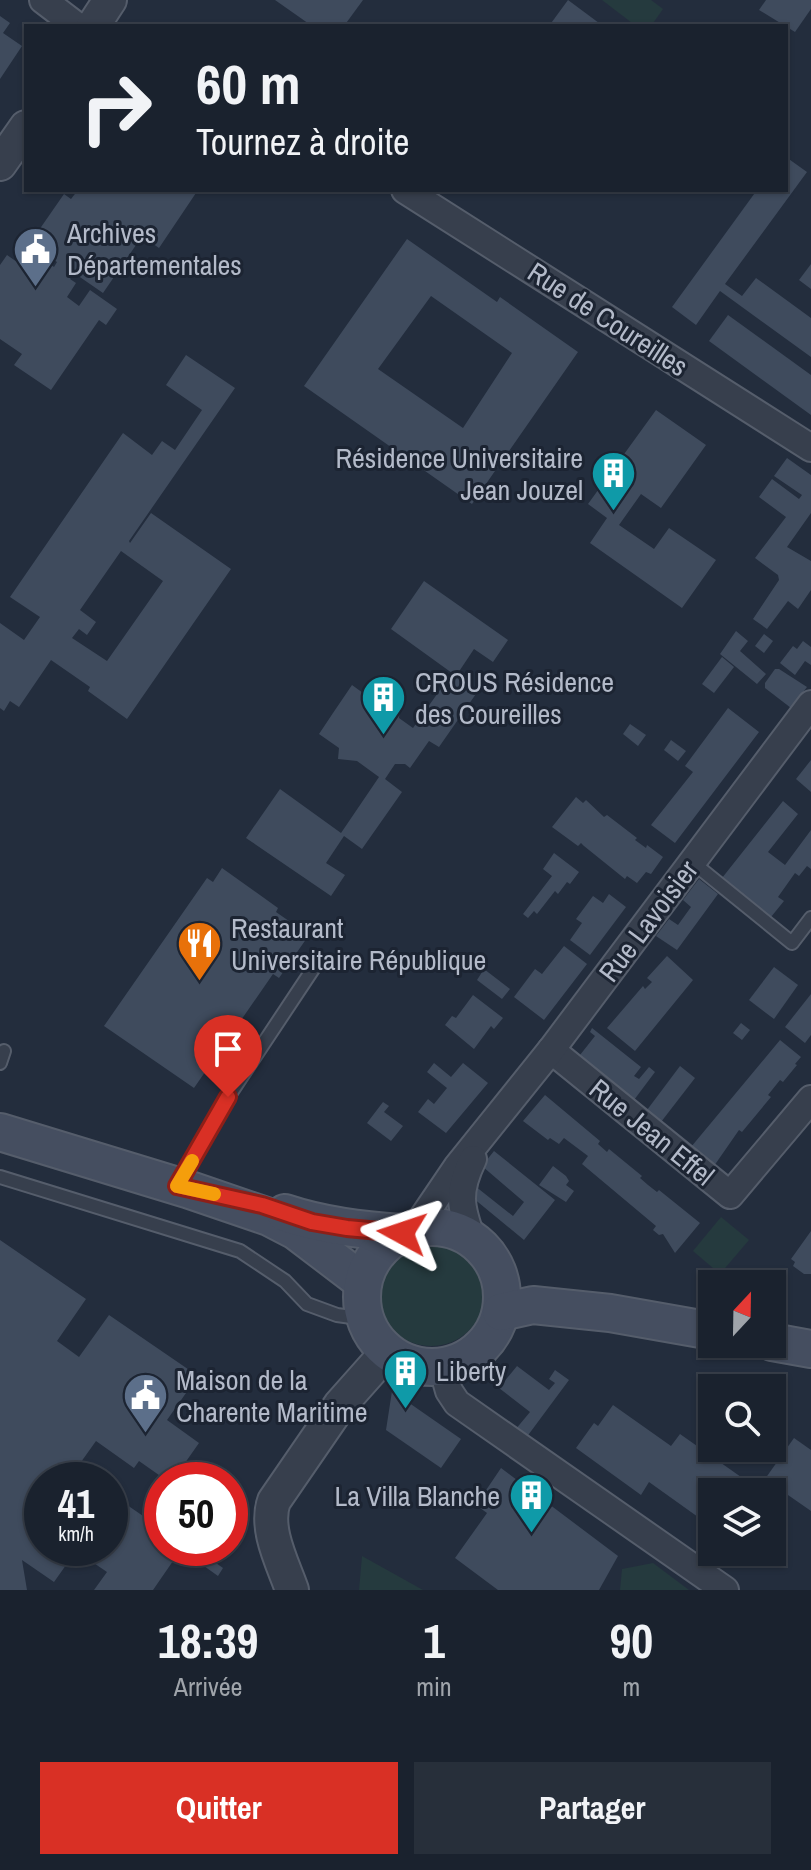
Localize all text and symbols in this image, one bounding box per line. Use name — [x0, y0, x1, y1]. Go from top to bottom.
text: 60 m — [196, 46, 301, 121]
icon: right — [64, 56, 168, 160]
text: Tournez à droite — [196, 118, 409, 166]
place label: Archives Départementales — [66, 214, 242, 284]
public building icon: Archives Départementales — [12, 225, 60, 288]
street label: Rue de Coureilles — [521, 253, 695, 385]
place label: Résidence Universitaire Jean Jouzel — [335, 439, 583, 509]
building icon: Résidence Universitaire Jean Jouzel — [590, 450, 638, 513]
place label: CROUS Résidence des Coureilles — [415, 663, 614, 733]
building icon: CROUS Résidence des Coureilles — [360, 674, 408, 737]
street label: Rue Lavoisier — [590, 852, 706, 990]
place label: Restaurant Universitaire République — [231, 909, 486, 979]
restaurant icon: Restaurant Universitaire République — [176, 920, 224, 983]
pin — [194, 1015, 262, 1097]
icon: arrive — [206, 1027, 250, 1071]
street label: Rue Jean Effel — [582, 1070, 722, 1194]
position arrow — [360, 1191, 444, 1275]
north arrow — [698, 1270, 786, 1358]
map controls — [698, 1270, 786, 1566]
building icon: Liberty — [381, 1347, 429, 1410]
place label: Liberty — [436, 1352, 507, 1390]
place label: Maison de la Charente Maritime — [176, 1361, 367, 1431]
public building icon: Maison de la Charente Maritime — [121, 1372, 169, 1435]
button: search — [698, 1374, 786, 1462]
speed limit sign: 50 — [144, 1462, 248, 1566]
building icon: La Villa Blanche — [507, 1472, 555, 1535]
text: 41 — [58, 1477, 94, 1530]
place label: La Villa Blanche — [334, 1477, 500, 1515]
button: layers — [698, 1478, 786, 1566]
text: km/h — [58, 1520, 94, 1547]
text: 18:39 — [158, 1608, 258, 1673]
text: 1 — [423, 1608, 445, 1673]
text: 90 — [609, 1608, 653, 1673]
text: Arrivée — [174, 1669, 242, 1704]
text: min — [416, 1669, 452, 1704]
text: m — [622, 1669, 640, 1704]
button: Quitter — [40, 1762, 398, 1854]
button: Partager — [414, 1762, 771, 1854]

